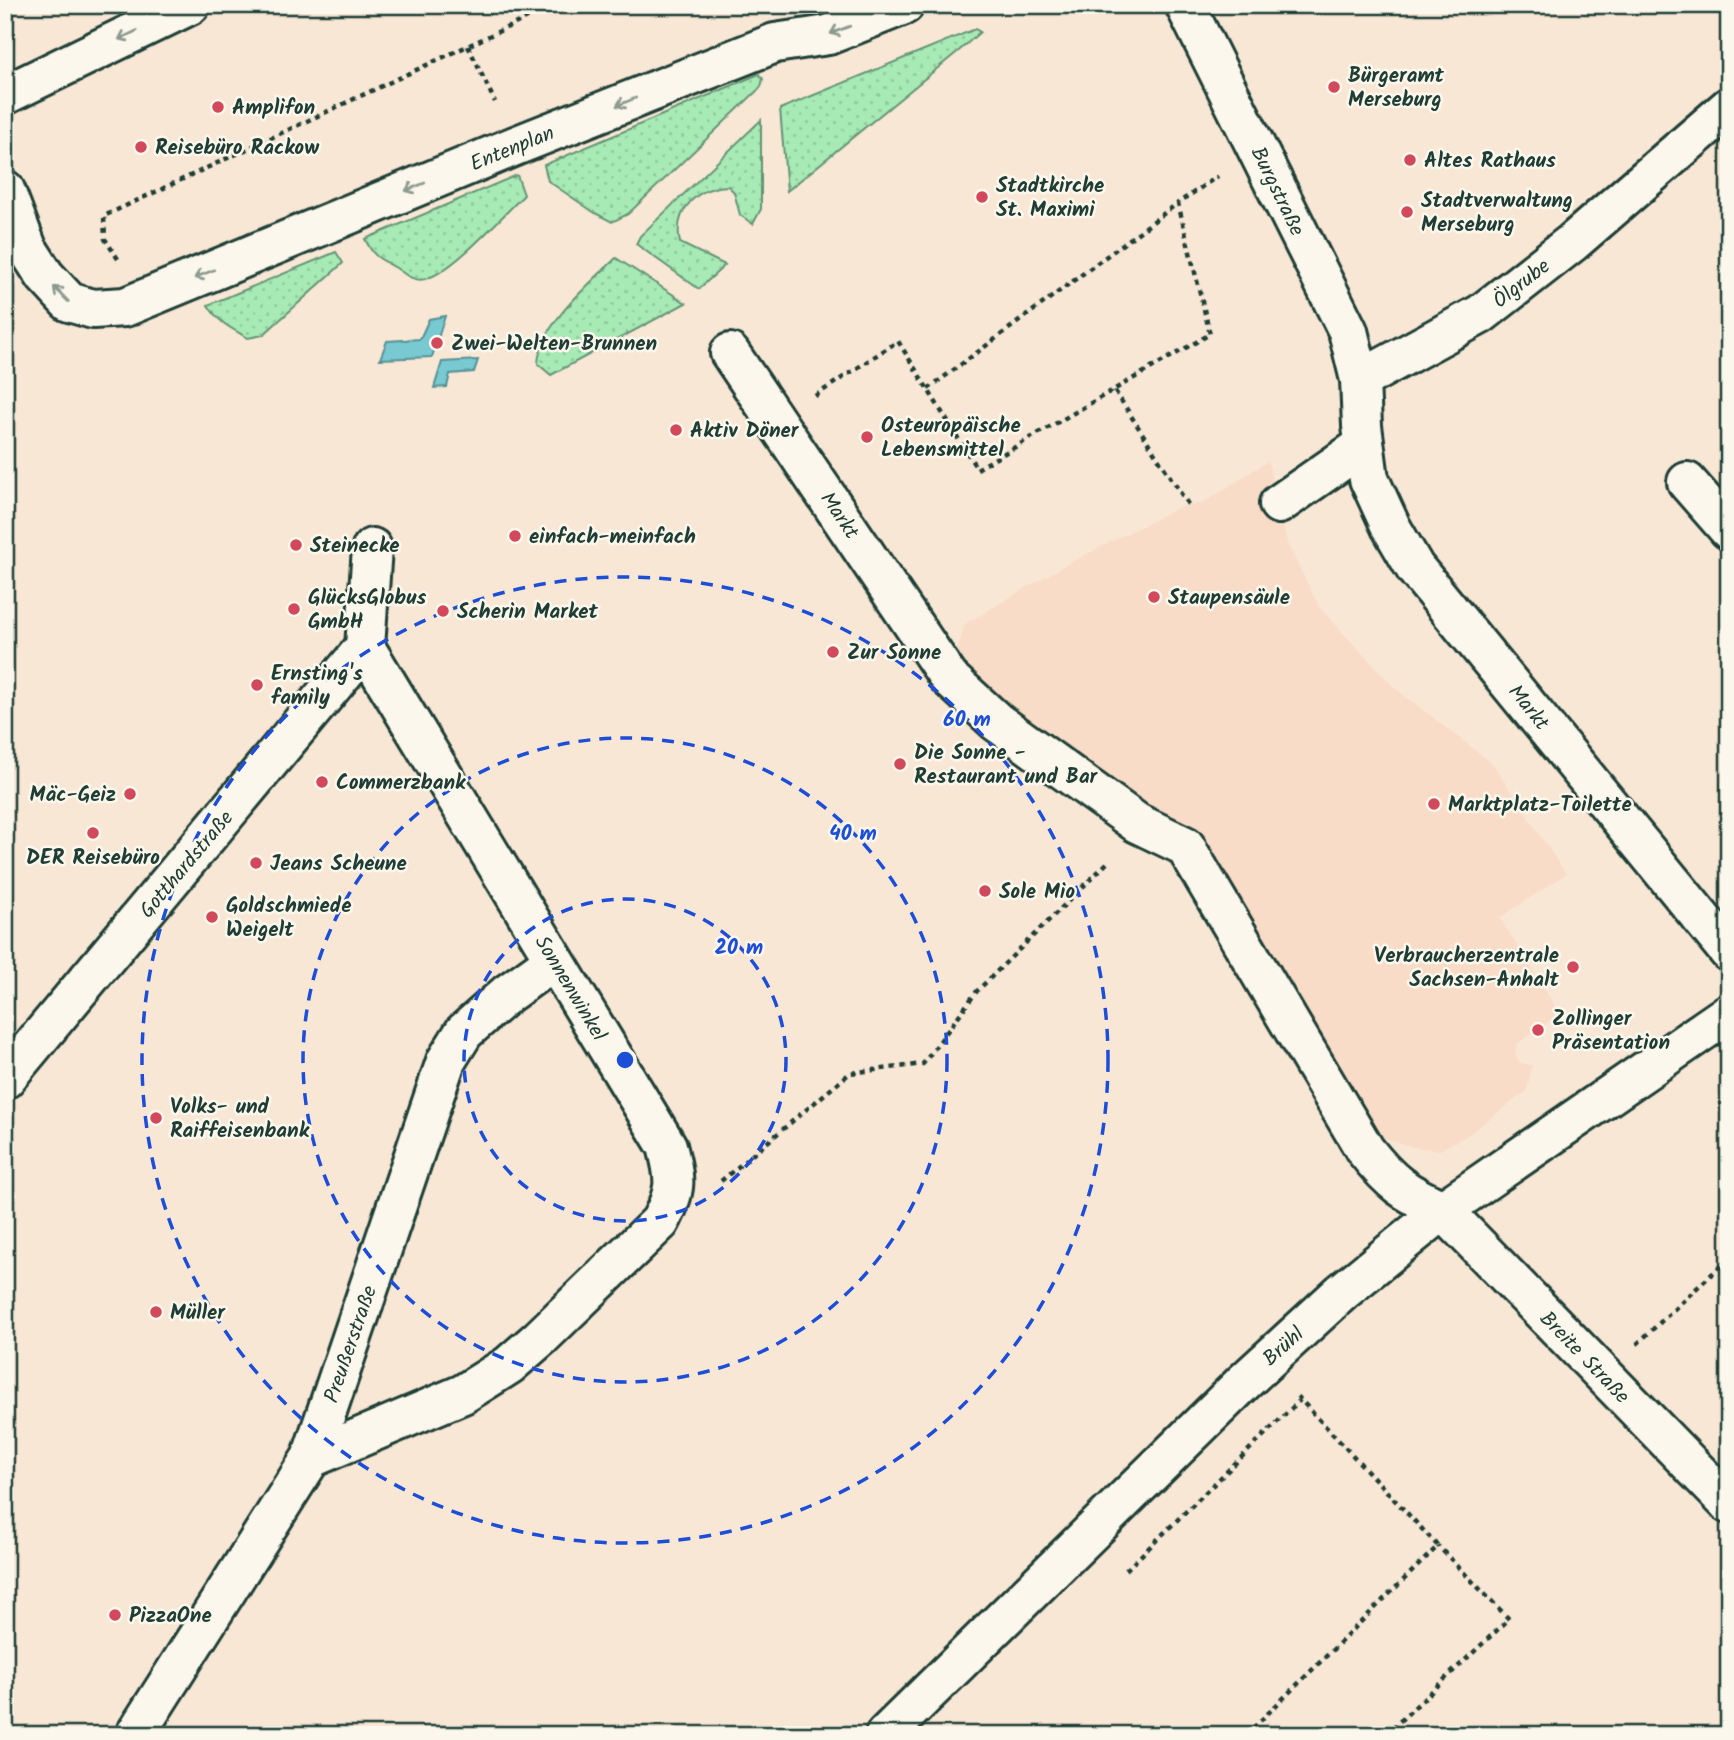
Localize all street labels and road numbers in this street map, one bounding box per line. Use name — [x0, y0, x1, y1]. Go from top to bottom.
street label: Entenplan — [465, 118, 560, 181]
street label: Burgstraße — [1241, 141, 1313, 243]
street label: Ölgrube — [1486, 251, 1558, 317]
street label: Markt — [811, 485, 867, 547]
street label: Markt — [1499, 678, 1557, 739]
street label: Gotthardstraße — [132, 803, 243, 926]
street label: Sonnenwinkel — [525, 930, 614, 1048]
street label: Preußerstraße — [316, 1281, 387, 1408]
street label: Breite Straße — [1531, 1304, 1637, 1413]
street label: Brühl — [1256, 1319, 1312, 1375]

